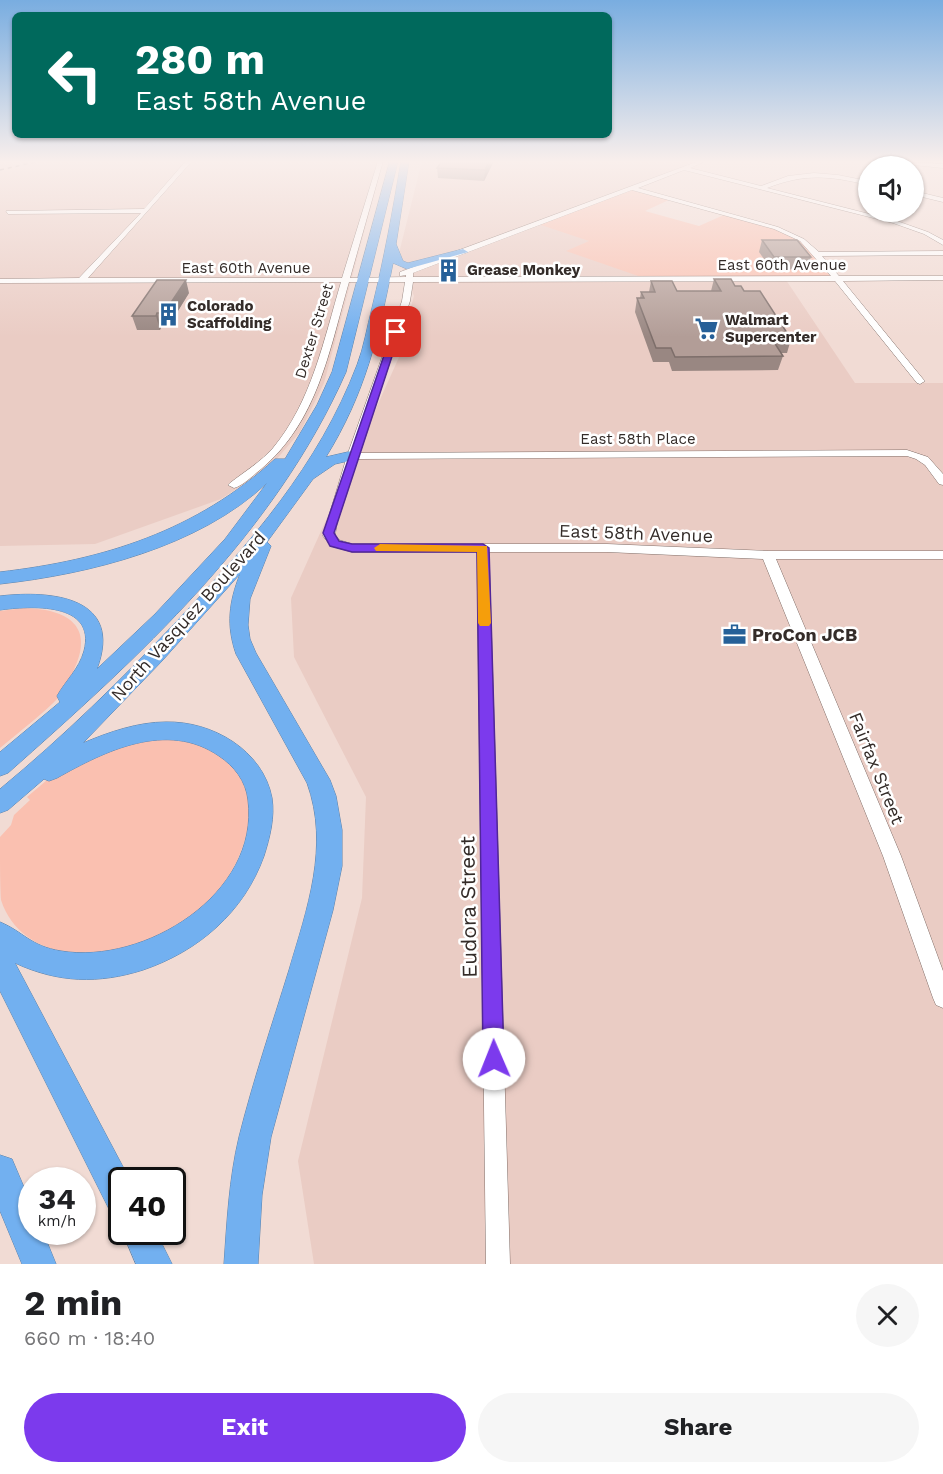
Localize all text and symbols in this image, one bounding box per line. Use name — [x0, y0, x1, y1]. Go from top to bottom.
text: 280 m — [135, 35, 265, 84]
icon: left — [36, 36, 114, 114]
text: East 58th Avenue — [135, 85, 366, 117]
map controls — [858, 156, 924, 222]
button: sound — [858, 156, 924, 222]
street label: East 60th Avenue — [718, 256, 846, 274]
building icon: Grease Monkey — [436, 257, 462, 283]
street label: East 60th Avenue — [182, 259, 310, 277]
place label: Grease Monkey — [467, 261, 581, 279]
street label: Dexter Street — [291, 281, 337, 381]
place label: Colorado Scaffolding — [187, 297, 272, 332]
building icon: Colorado Scaffolding — [156, 302, 182, 328]
pin — [370, 306, 421, 357]
place label: Walmart Supercenter — [725, 311, 817, 346]
icon: arrive — [379, 315, 412, 348]
supermarket icon: Walmart Supercenter — [694, 316, 720, 342]
street label: East 58th Place — [580, 430, 696, 448]
street label: East 58th Avenue — [559, 520, 713, 546]
street label: North Vasquez Boulevard — [106, 527, 270, 705]
office icon: ProCon JCB — [721, 621, 747, 647]
place label: ProCon JCB — [752, 624, 857, 645]
street label: Fairfax Street — [845, 709, 909, 827]
street label: Eudora Street — [454, 836, 482, 978]
position arrow — [462, 1027, 526, 1091]
speed limit sign: 40 — [108, 1167, 186, 1245]
text: 34 — [38, 1181, 76, 1216]
text: km/h — [38, 1212, 76, 1230]
text: 2 min — [24, 1282, 122, 1324]
button: close — [856, 1284, 919, 1347]
text: 660 m · 18:40 — [24, 1326, 155, 1350]
button: Exit — [24, 1393, 466, 1462]
button: Share — [478, 1393, 919, 1462]

